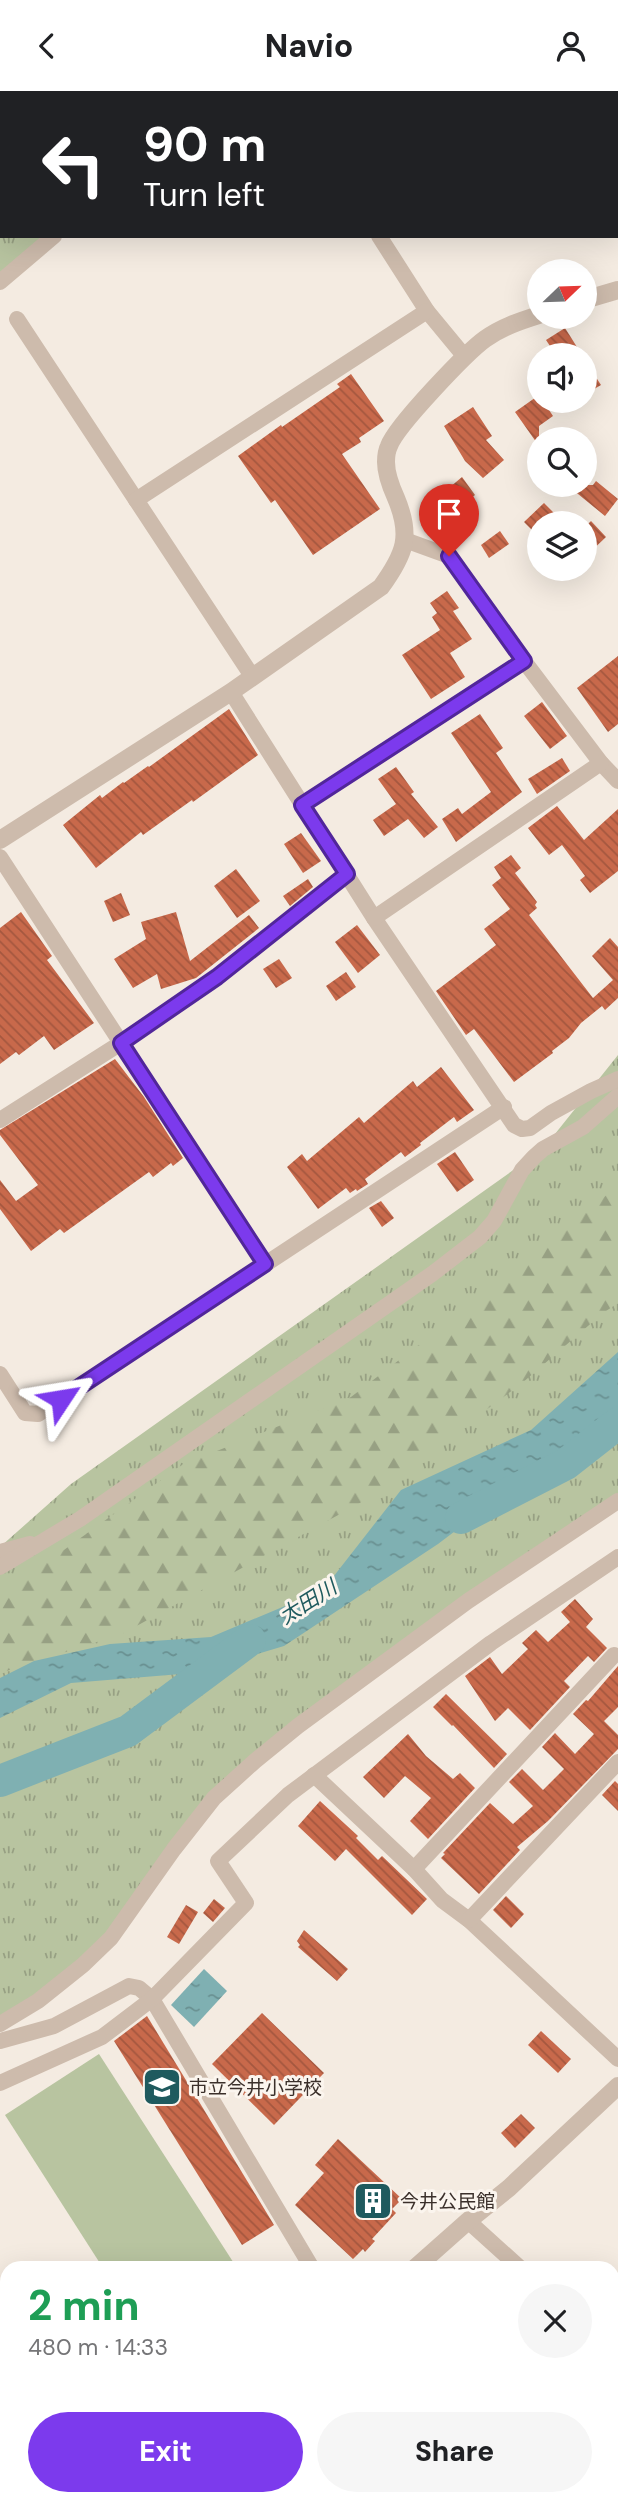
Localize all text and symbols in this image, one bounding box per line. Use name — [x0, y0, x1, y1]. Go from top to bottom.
text: Navio — [265, 25, 353, 67]
icon: back — [28, 27, 66, 65]
icon: person — [552, 27, 590, 65]
text: 90 m — [143, 112, 266, 176]
icon: left — [28, 119, 119, 210]
text: Turn left — [143, 174, 265, 216]
north arrow — [527, 259, 597, 329]
map controls — [527, 259, 597, 581]
button: sound — [527, 343, 597, 413]
button: search — [527, 427, 597, 497]
pin — [419, 484, 479, 556]
icon: arrive — [430, 495, 468, 533]
button: layers — [527, 511, 597, 581]
position arrow — [24, 1362, 98, 1436]
water label: 太田川 — [274, 1572, 344, 1631]
school or university icon: 市立今井小学校 — [141, 2066, 183, 2108]
place label: 市立今井小学校 — [189, 2075, 322, 2100]
building icon: 今井公民館 — [352, 2180, 394, 2222]
place label: 今井公民館 — [400, 2189, 495, 2214]
text: 2 min — [28, 2278, 139, 2333]
button: close — [518, 2284, 592, 2358]
text: 480 m · 14:33 — [28, 2332, 168, 2362]
button: Exit — [28, 2412, 303, 2492]
button: Share — [317, 2412, 592, 2492]

